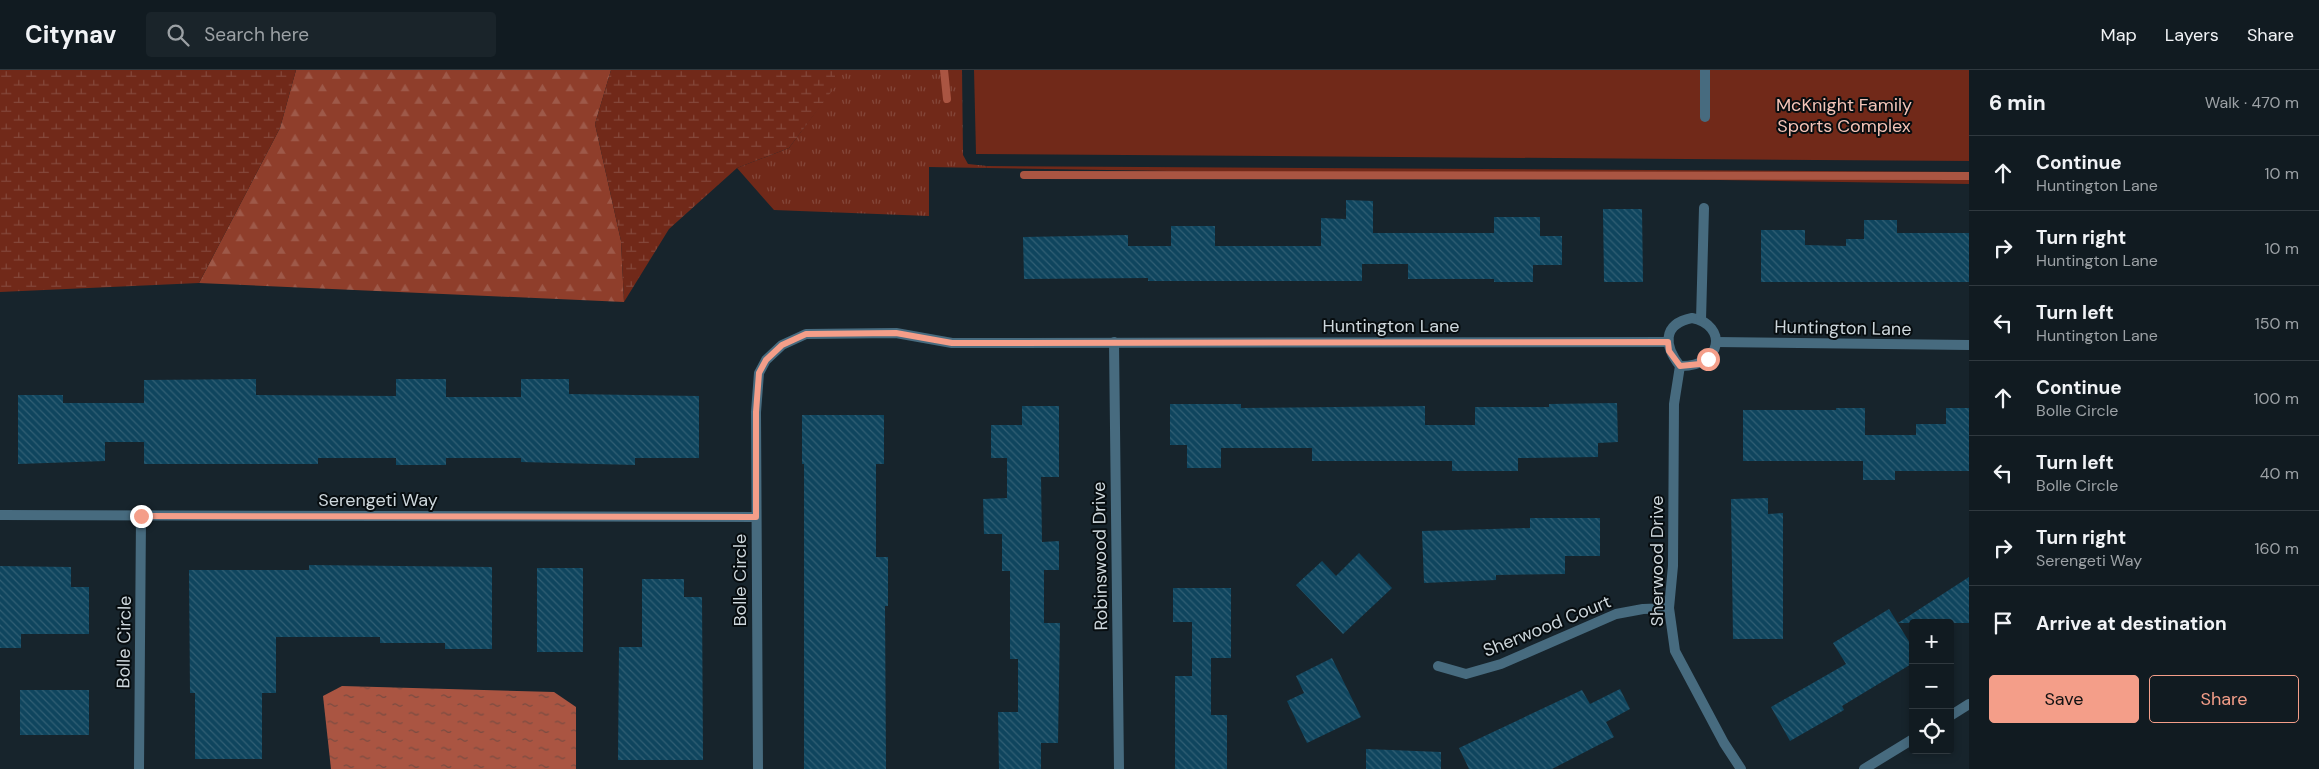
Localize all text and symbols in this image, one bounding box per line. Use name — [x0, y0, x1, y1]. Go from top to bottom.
search box — [146, 12, 496, 57]
text: Citynav — [25, 19, 116, 50]
icon: search — [164, 21, 192, 49]
text: Search here — [204, 22, 309, 47]
text: Map — [2101, 23, 2137, 47]
text: Layers — [2165, 23, 2219, 47]
text: Share — [2247, 23, 2294, 47]
text: 6 min — [1989, 89, 2046, 117]
text: Walk · 470 m — [2205, 92, 2299, 113]
park label: McKnight Family Sports Complex — [1776, 93, 1912, 138]
text: Continue — [2036, 150, 2122, 175]
icon: ahead — [1989, 159, 2017, 187]
text: 10 m — [2265, 163, 2299, 184]
text: Huntington Lane — [2036, 175, 2158, 196]
text: Turn right — [2036, 225, 2126, 250]
icon: right — [1989, 234, 2017, 262]
text: 10 m — [2265, 238, 2299, 259]
text: Huntington Lane — [2036, 250, 2158, 271]
text: Turn left — [2036, 300, 2114, 325]
icon: left — [1989, 309, 2017, 337]
text: 150 m — [2255, 313, 2299, 334]
street label: Huntington Lane — [1322, 314, 1460, 338]
street label: Huntington Lane — [1774, 315, 1912, 341]
text: Huntington Lane — [2036, 325, 2158, 346]
route start — [1697, 348, 1720, 371]
text: Continue — [2036, 375, 2122, 400]
icon: ahead — [1989, 384, 2017, 412]
text: 100 m — [2254, 388, 2299, 409]
text: Bolle Circle — [2036, 400, 2118, 421]
text: Turn left — [2036, 450, 2114, 475]
icon: left — [1989, 459, 2017, 487]
text: 40 m — [2260, 463, 2299, 484]
text: Bolle Circle — [2036, 475, 2118, 496]
street label: Robinswood Drive — [1087, 481, 1113, 631]
street label: Serengeti Way — [318, 488, 438, 512]
street label: Sherwood Drive — [1645, 495, 1669, 627]
route end — [130, 505, 153, 528]
text: Turn right — [2036, 525, 2126, 550]
street label: Bolle Circle — [728, 534, 752, 626]
icon: right — [1989, 534, 2017, 562]
text: 160 m — [2255, 538, 2299, 559]
text: Serengeti Way — [2036, 550, 2142, 571]
street label: Sherwood Court — [1479, 589, 1615, 663]
street label: Bolle Circle — [111, 595, 137, 689]
icon: arrive — [1989, 609, 2017, 637]
text: Arrive at destination — [2036, 611, 2227, 636]
map controls — [1909, 619, 1954, 754]
button: + — [1909, 619, 1954, 664]
button: − — [1909, 664, 1954, 709]
button: Save — [1989, 675, 2139, 723]
button: Share — [2149, 675, 2299, 723]
button: locate — [1909, 709, 1954, 754]

